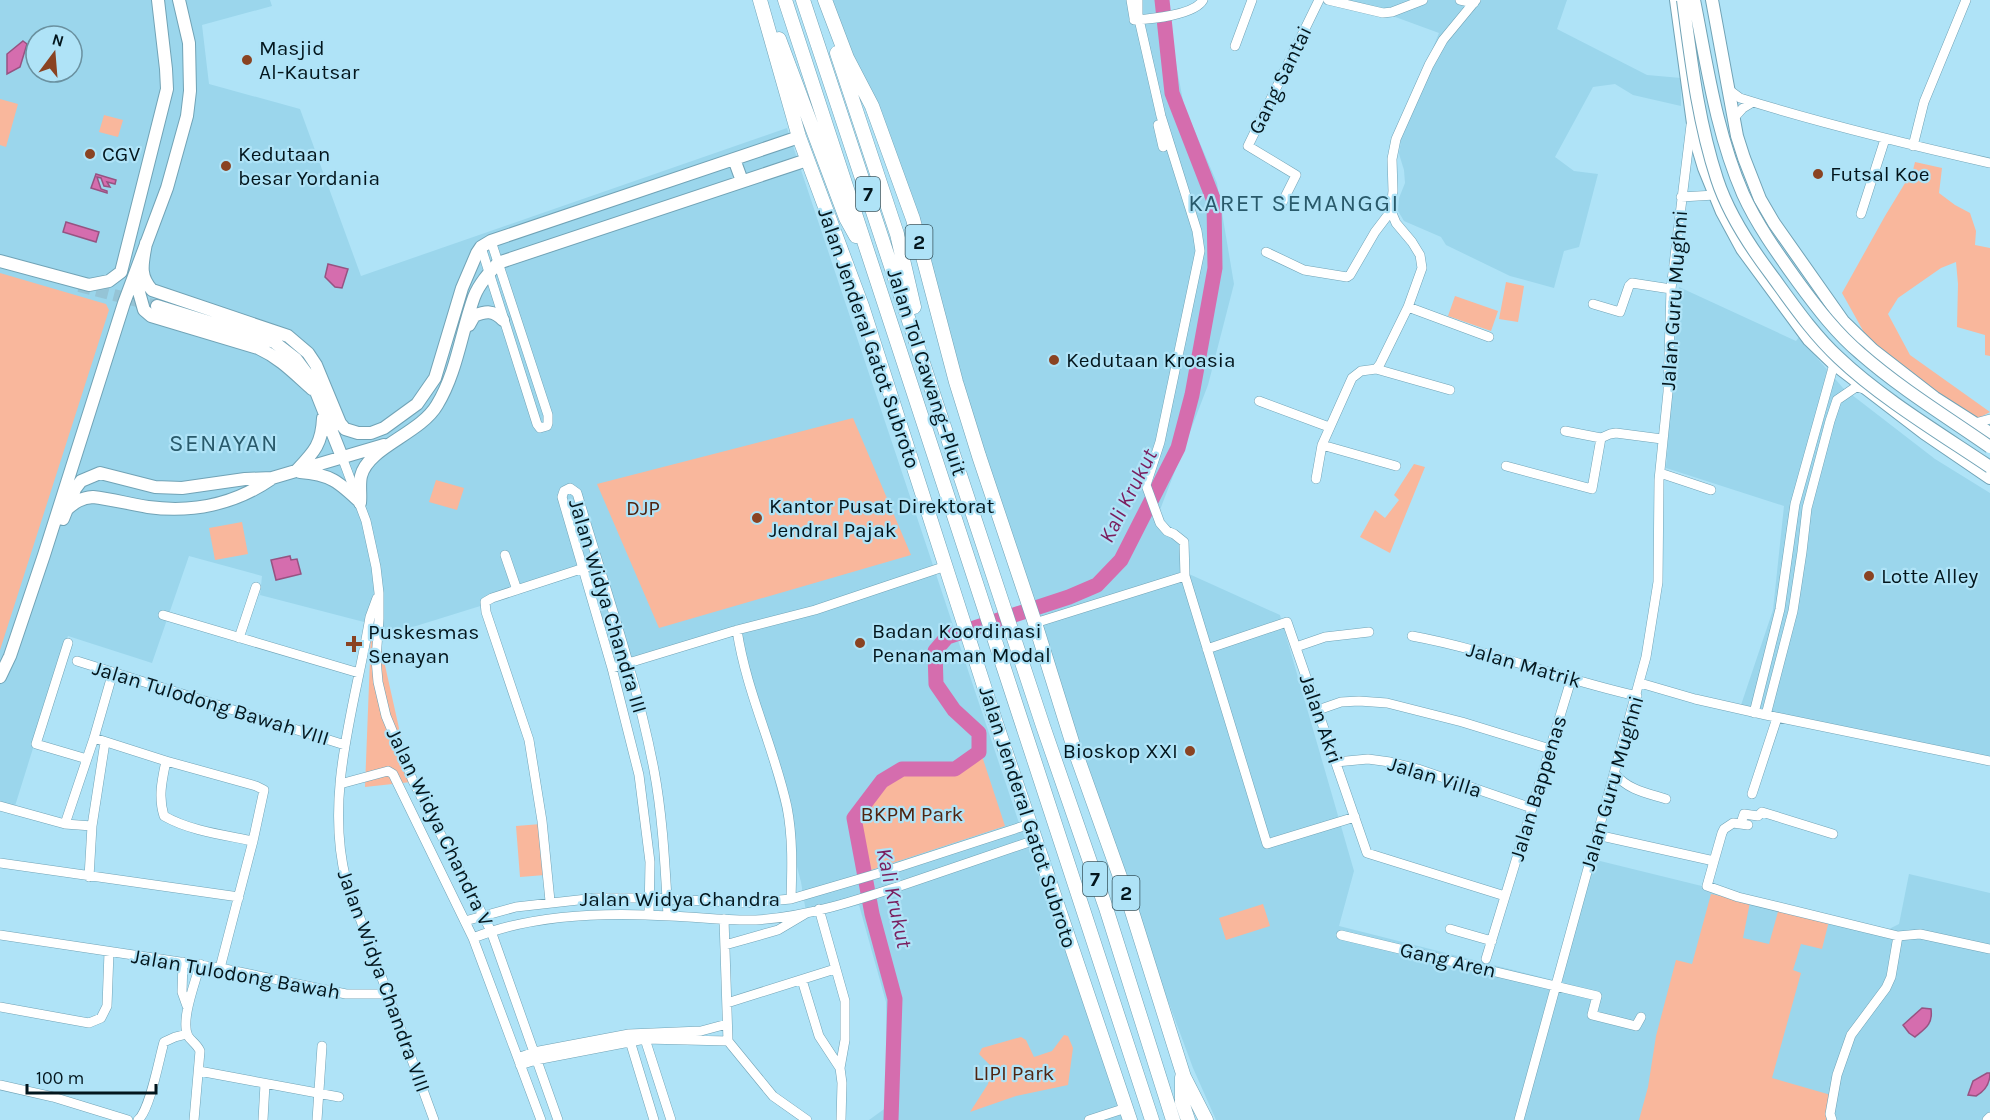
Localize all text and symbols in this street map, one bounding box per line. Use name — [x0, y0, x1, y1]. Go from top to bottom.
street label: Gang Santai — [1244, 22, 1316, 138]
north arrow — [24, 24, 84, 84]
text: N — [50, 29, 66, 51]
place label: Masjid Al-Kautsar — [259, 36, 360, 84]
marker: Masjid Al-Kautsar — [240, 53, 254, 67]
place label: CGV — [102, 142, 140, 166]
place label: Kedutaan besar Yordania — [238, 142, 380, 190]
marker: CGV — [83, 147, 97, 161]
marker: Kedutaan besar Yordania — [219, 159, 233, 173]
place label: Futsal Koe — [1830, 162, 1930, 186]
marker: Futsal Koe — [1811, 167, 1825, 181]
road number: 7 — [856, 177, 880, 211]
district label: KARET SEMANGGI — [1188, 189, 1400, 217]
street label: Jalan Jenderal Gatot Subroto — [813, 205, 925, 471]
street label: Jalan Guru Mughni — [1656, 209, 1692, 391]
road number: 2 — [906, 225, 932, 259]
street label: Jalan Tol Cawang–Pluit — [882, 265, 972, 479]
place label: Kedutaan Kroasia — [1066, 348, 1236, 372]
marker: Kedutaan Kroasia — [1047, 353, 1061, 367]
district label: SENAYAN — [169, 429, 279, 457]
water label: Kali Krukut — [1093, 444, 1163, 547]
place label: Kantor Pusat Direktorat Jendral Pajak — [769, 494, 995, 542]
street label: Jalan Widya Chandra III — [564, 496, 652, 716]
park label: DJP — [626, 496, 660, 520]
marker: Kantor Pusat Direktorat Jendral Pajak — [750, 511, 764, 525]
place label: Lotte Alley — [1881, 564, 1978, 588]
marker: Lotte Alley — [1862, 569, 1876, 583]
place label: Badan Koordinasi Penanaman Modal — [872, 619, 1051, 667]
place label: Puskesmas Senayan — [368, 620, 479, 668]
marker: Puskesmas Senayan — [345, 635, 363, 653]
marker: Badan Koordinasi Penanaman Modal — [853, 636, 867, 650]
street label: Jalan Matrik — [1464, 637, 1584, 693]
street label: Jalan Tulodong Bawah VIII — [90, 656, 332, 750]
street label: Jalan Akri — [1295, 671, 1347, 767]
street label: Jalan Jenderal Gatot Subroto — [974, 683, 1082, 951]
street label: Jalan Guru Mughni — [1576, 693, 1648, 873]
street label: Jalan Bappenas — [1505, 713, 1571, 863]
street label: Jalan Widya Chandra V — [382, 724, 498, 930]
place label: Bioskop XXI — [1063, 739, 1178, 763]
marker: Bioskop XXI — [1183, 744, 1197, 758]
street label: Jalan Villa — [1385, 751, 1485, 803]
park label: BKPM Park — [861, 802, 964, 826]
water label: Kali Krukut — [871, 846, 917, 951]
road number: 7 — [1083, 862, 1107, 896]
street label: Jalan Widya Chandra VIII — [333, 867, 435, 1095]
road number: 2 — [1112, 876, 1140, 910]
street label: Jalan Widya Chandra — [580, 887, 780, 911]
street label: Gang Aren — [1398, 937, 1498, 983]
street label: Jalan Tulodong Bawah — [130, 944, 342, 1004]
scale bar — [27, 1057, 156, 1095]
park label: LIPI Park — [974, 1061, 1055, 1085]
text: 100 m — [36, 1067, 84, 1089]

